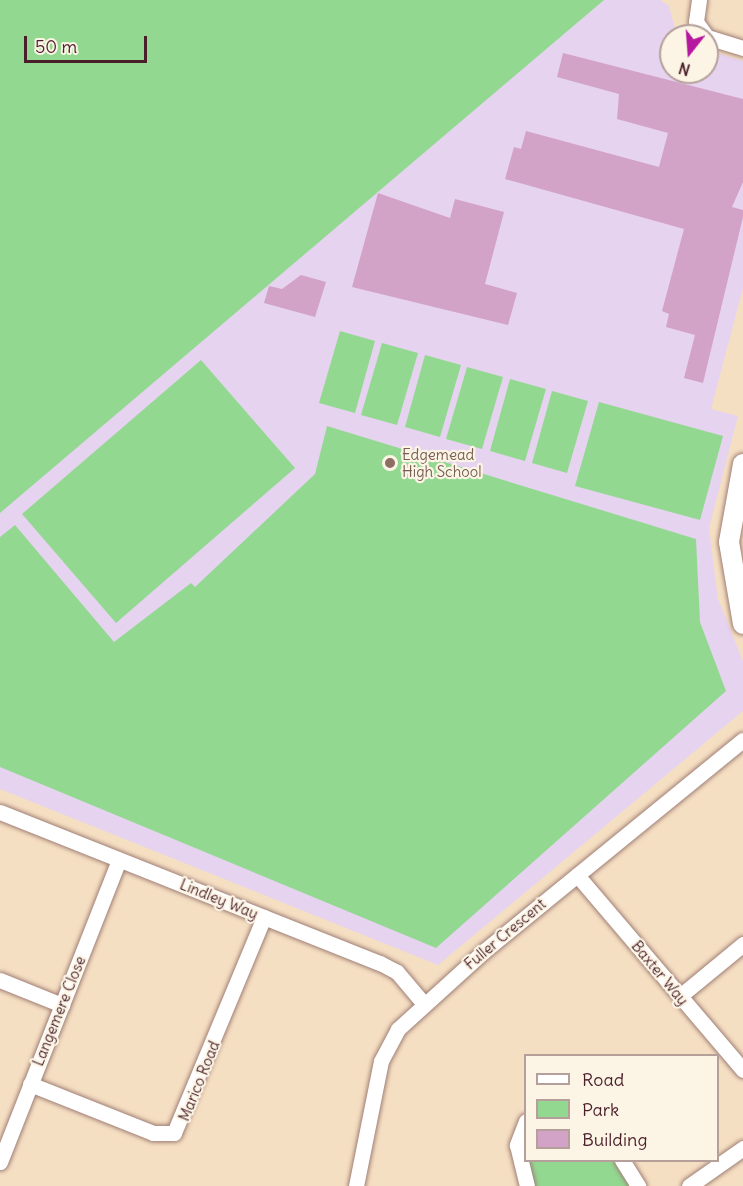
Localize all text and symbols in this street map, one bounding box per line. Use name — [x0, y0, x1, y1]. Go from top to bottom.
scale bar — [27, 24, 150, 62]
north arrow — [659, 24, 719, 84]
text: 50 m — [35, 35, 77, 58]
text: N — [676, 58, 693, 80]
place label: Edgemead High School — [402, 445, 482, 480]
marker: Edgemead High School — [383, 456, 397, 470]
street label: Lindley Way — [177, 875, 261, 923]
street label: Fuller Crescent — [461, 895, 549, 973]
street label: Baxter Way — [628, 937, 692, 1009]
street label: Langemere Close — [29, 953, 89, 1069]
street label: Marico Road — [175, 1038, 223, 1124]
legend — [524, 1054, 719, 1162]
text: Road — [582, 1068, 624, 1091]
text: Park — [582, 1098, 619, 1121]
text: Building — [582, 1128, 647, 1151]

